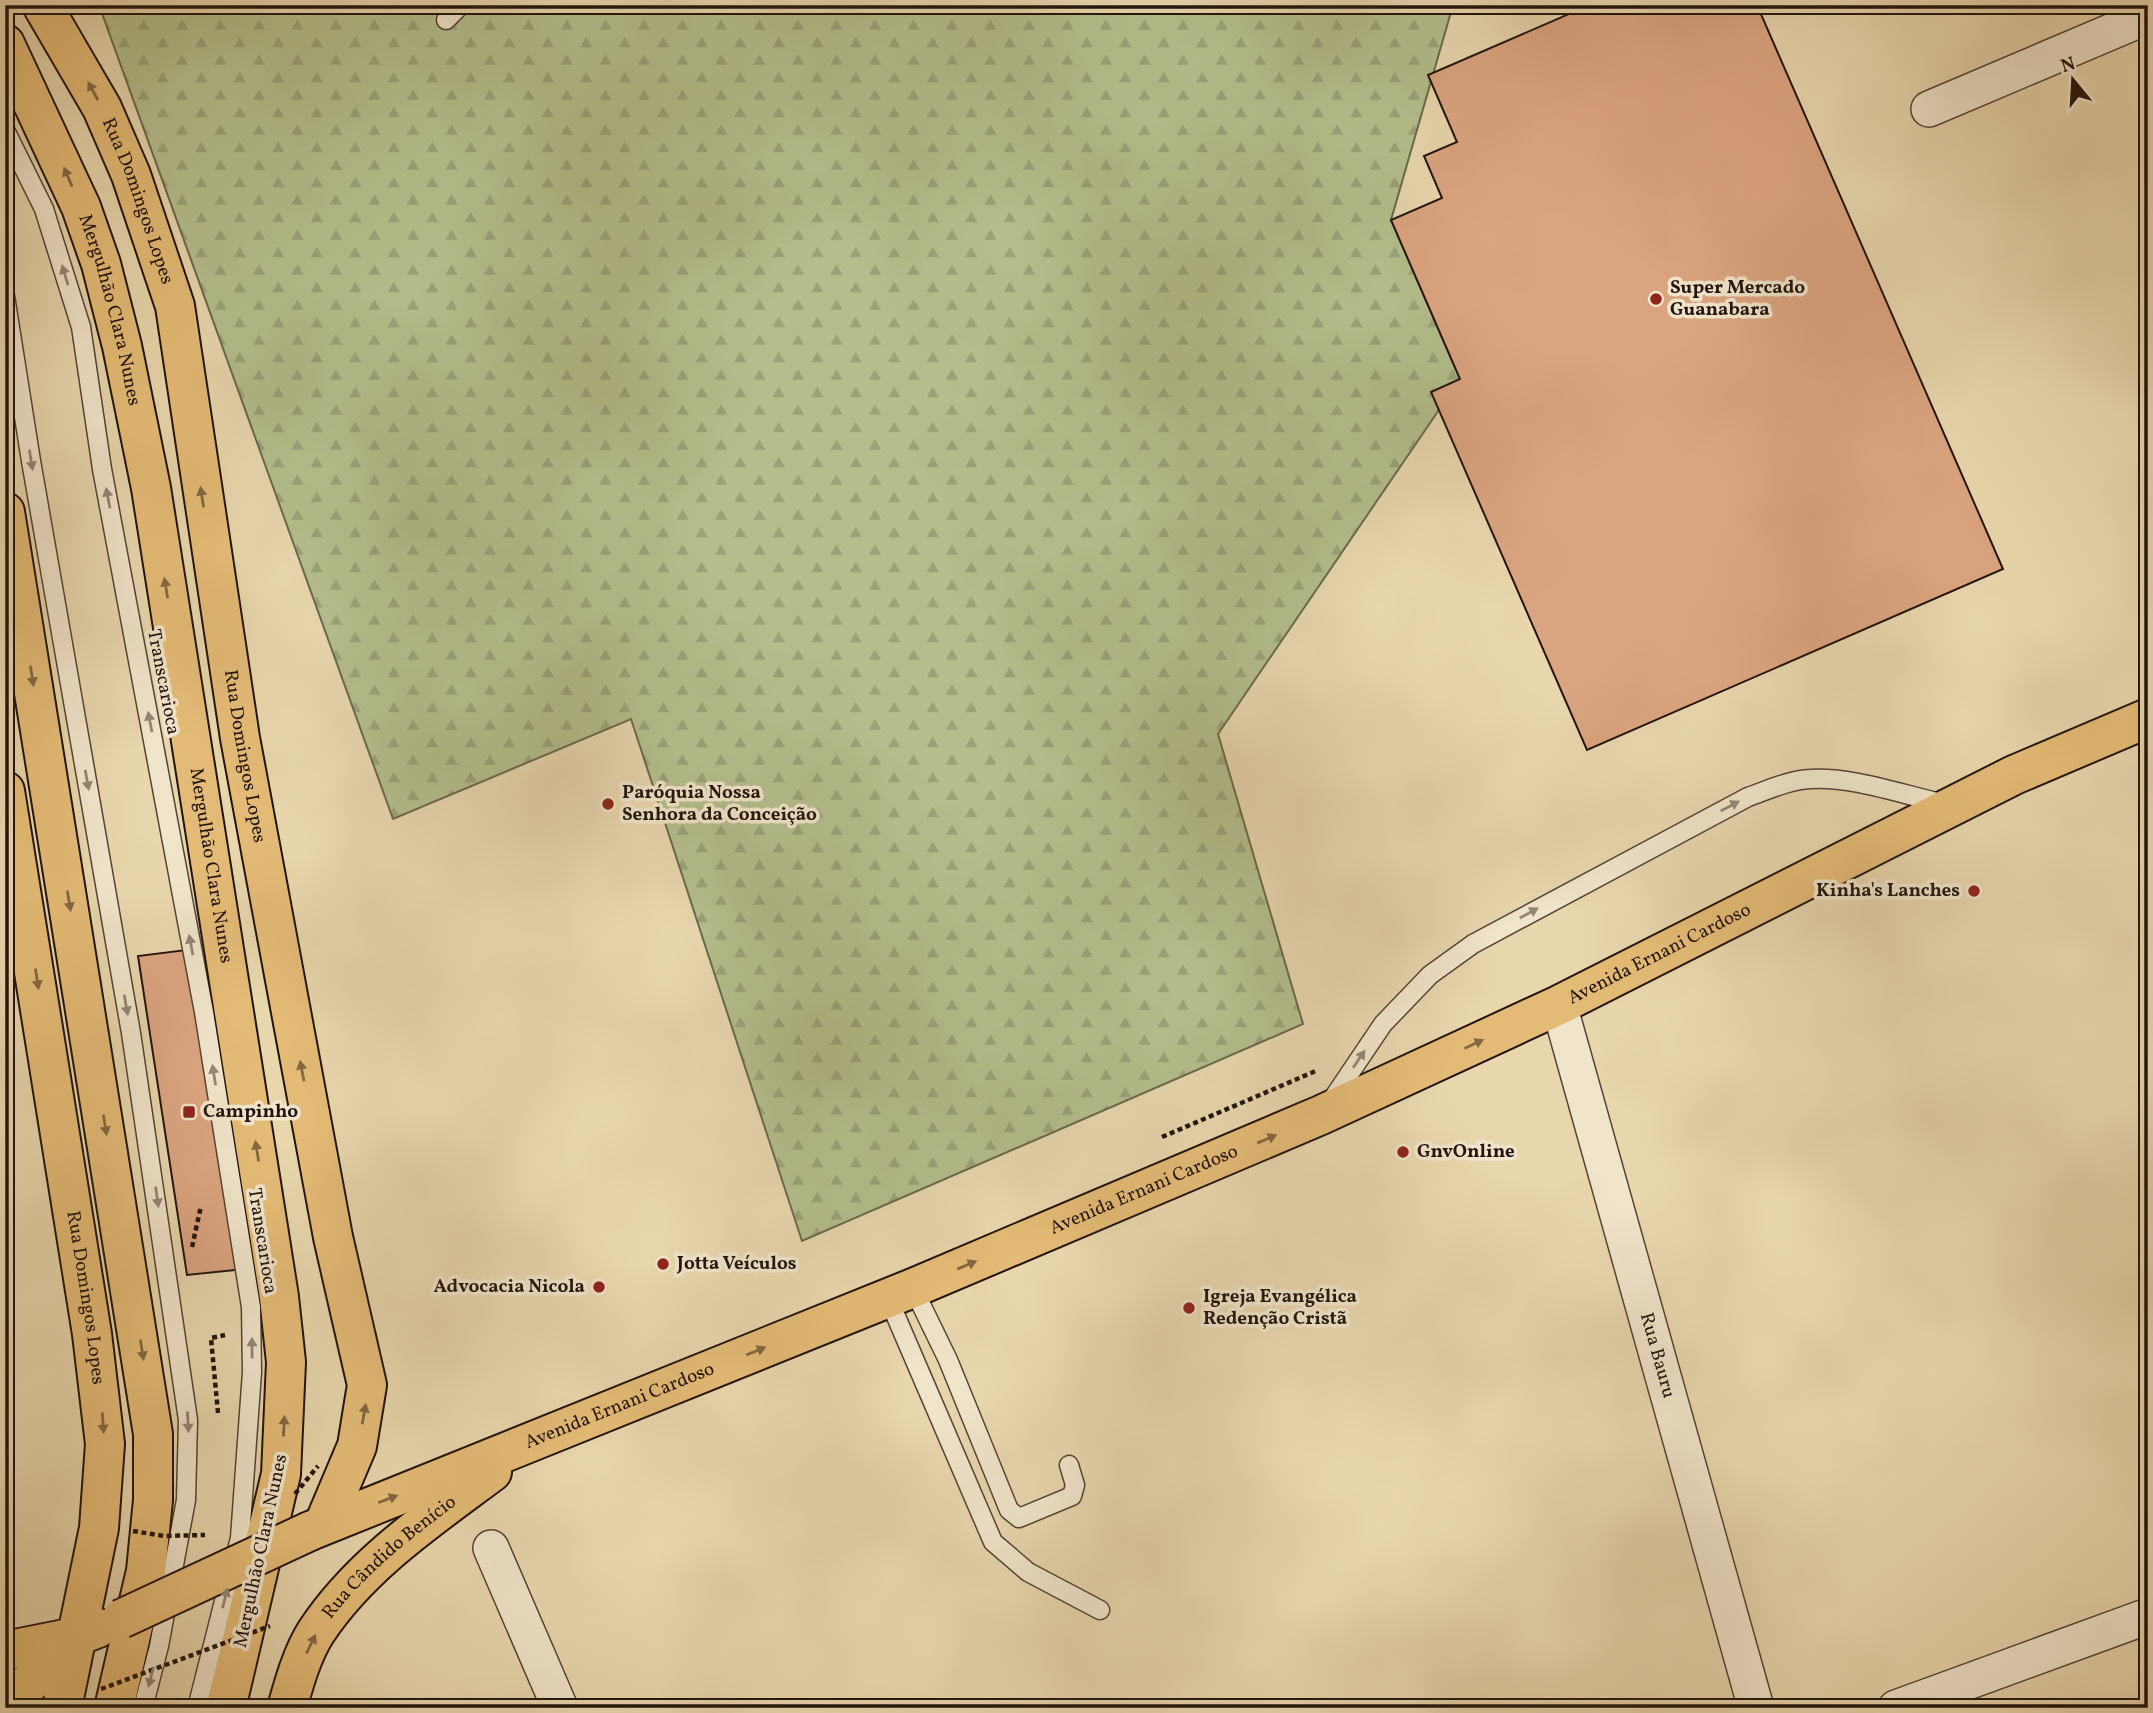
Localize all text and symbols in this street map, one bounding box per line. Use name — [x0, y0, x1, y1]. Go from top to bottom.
north arrow — [2038, 46, 2108, 116]
text: N — [2058, 51, 2079, 80]
one-way arrow — [87, 81, 99, 101]
street label: Rua Domingos Lopes — [95, 114, 180, 288]
one-way arrow — [62, 167, 73, 188]
street label: Mergulhão Clara Nunes — [72, 211, 147, 408]
one-way arrow — [59, 264, 69, 285]
place label: Super Mercado Guanabara — [1670, 275, 1805, 323]
marker: Super Mercado Guanabara — [1648, 291, 1664, 307]
one-way arrow — [26, 449, 37, 471]
one-way arrow — [197, 486, 208, 508]
one-way arrow — [102, 487, 113, 509]
one-way arrow — [160, 577, 171, 599]
street label: Transcarioca — [140, 627, 186, 737]
one-way arrow — [27, 665, 38, 687]
street label: Rua Domingos Lopes — [217, 668, 272, 845]
one-way arrow — [144, 711, 155, 733]
street label: Mergulhão Clara Nunes — [182, 766, 239, 965]
one-way arrow — [82, 770, 93, 792]
place label: Paróquia Nossa Senhora da Conceição — [622, 780, 817, 828]
marker: Paróquia Nossa Senhora da Conceição — [600, 796, 616, 812]
one-way arrow — [1720, 801, 1740, 812]
place label: Kinha's Lanches — [1816, 878, 1960, 904]
marker: Kinha's Lanches — [1966, 883, 1982, 899]
one-way arrow — [64, 890, 75, 912]
street label: Avenida Ernani Cardoso — [1563, 897, 1756, 1011]
one-way arrow — [1519, 907, 1539, 919]
one-way arrow — [185, 934, 196, 956]
one-way arrow — [32, 969, 43, 991]
one-way arrow — [121, 994, 132, 1016]
one-way arrow — [1464, 1039, 1484, 1050]
one-way arrow — [1352, 1050, 1366, 1068]
one-way arrow — [297, 1060, 308, 1082]
one-way arrow — [208, 1063, 219, 1085]
place label: Campinho — [203, 1099, 298, 1125]
marker: Campinho — [181, 1104, 197, 1120]
one-way arrow — [100, 1114, 111, 1136]
one-way arrow — [1256, 1133, 1277, 1144]
street label: Avenida Ernani Cardoso — [1046, 1139, 1242, 1242]
place label: GnvOnline — [1417, 1139, 1515, 1165]
one-way arrow — [251, 1140, 262, 1162]
marker: GnvOnline — [1395, 1144, 1411, 1160]
one-way arrow — [152, 1186, 163, 1208]
street label: Transcarioca — [241, 1186, 283, 1296]
street label: Rua Domingos Lopes — [59, 1209, 111, 1386]
place label: Jotta Veículos — [676, 1251, 797, 1277]
marker: Jotta Veículos — [655, 1256, 671, 1272]
one-way arrow — [957, 1260, 978, 1271]
place label: Advocacia Nicola — [434, 1274, 585, 1300]
marker: Advocacia Nicola — [591, 1279, 607, 1295]
place label: Igreja Evangélica Redenção Cristã — [1203, 1284, 1357, 1332]
marker: Igreja Evangélica Redenção Cristã — [1181, 1300, 1197, 1316]
street label: Rua Bauru — [1633, 1310, 1682, 1401]
one-way arrow — [246, 1337, 258, 1359]
one-way arrow — [136, 1339, 147, 1361]
one-way arrow — [746, 1345, 766, 1357]
street label: Avenida Ernani Cardoso — [521, 1356, 718, 1456]
one-way arrow — [359, 1403, 370, 1425]
one-way arrow — [182, 1411, 193, 1433]
one-way arrow — [98, 1412, 109, 1434]
one-way arrow — [278, 1414, 289, 1436]
street label: Mergulhão Clara Nunes — [228, 1452, 294, 1650]
street label: Rua Cândido Benício — [316, 1489, 462, 1625]
one-way arrow — [378, 1493, 399, 1504]
one-way arrow — [220, 1587, 231, 1609]
one-way arrow — [305, 1634, 316, 1654]
one-way arrow — [145, 1666, 156, 1688]

